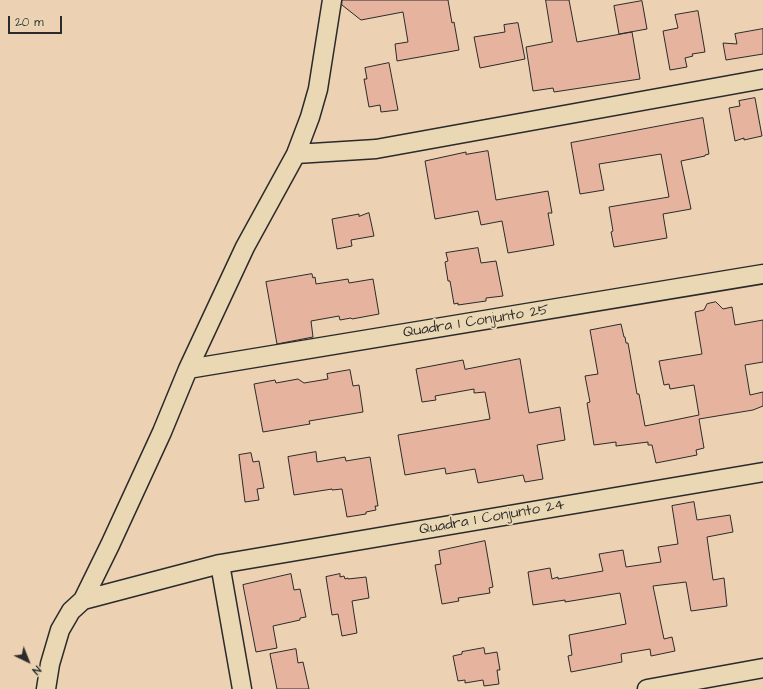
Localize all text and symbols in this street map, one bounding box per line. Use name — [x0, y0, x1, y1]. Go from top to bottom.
scale bar — [10, 8, 64, 34]
text: 20 m — [15, 14, 44, 31]
street label: Quadra 1 Conjunto 25 — [402, 302, 550, 342]
street label: Quadra 1 Conjunto 24 — [418, 496, 566, 540]
north arrow — [8, 641, 48, 681]
text: N — [29, 662, 44, 678]

